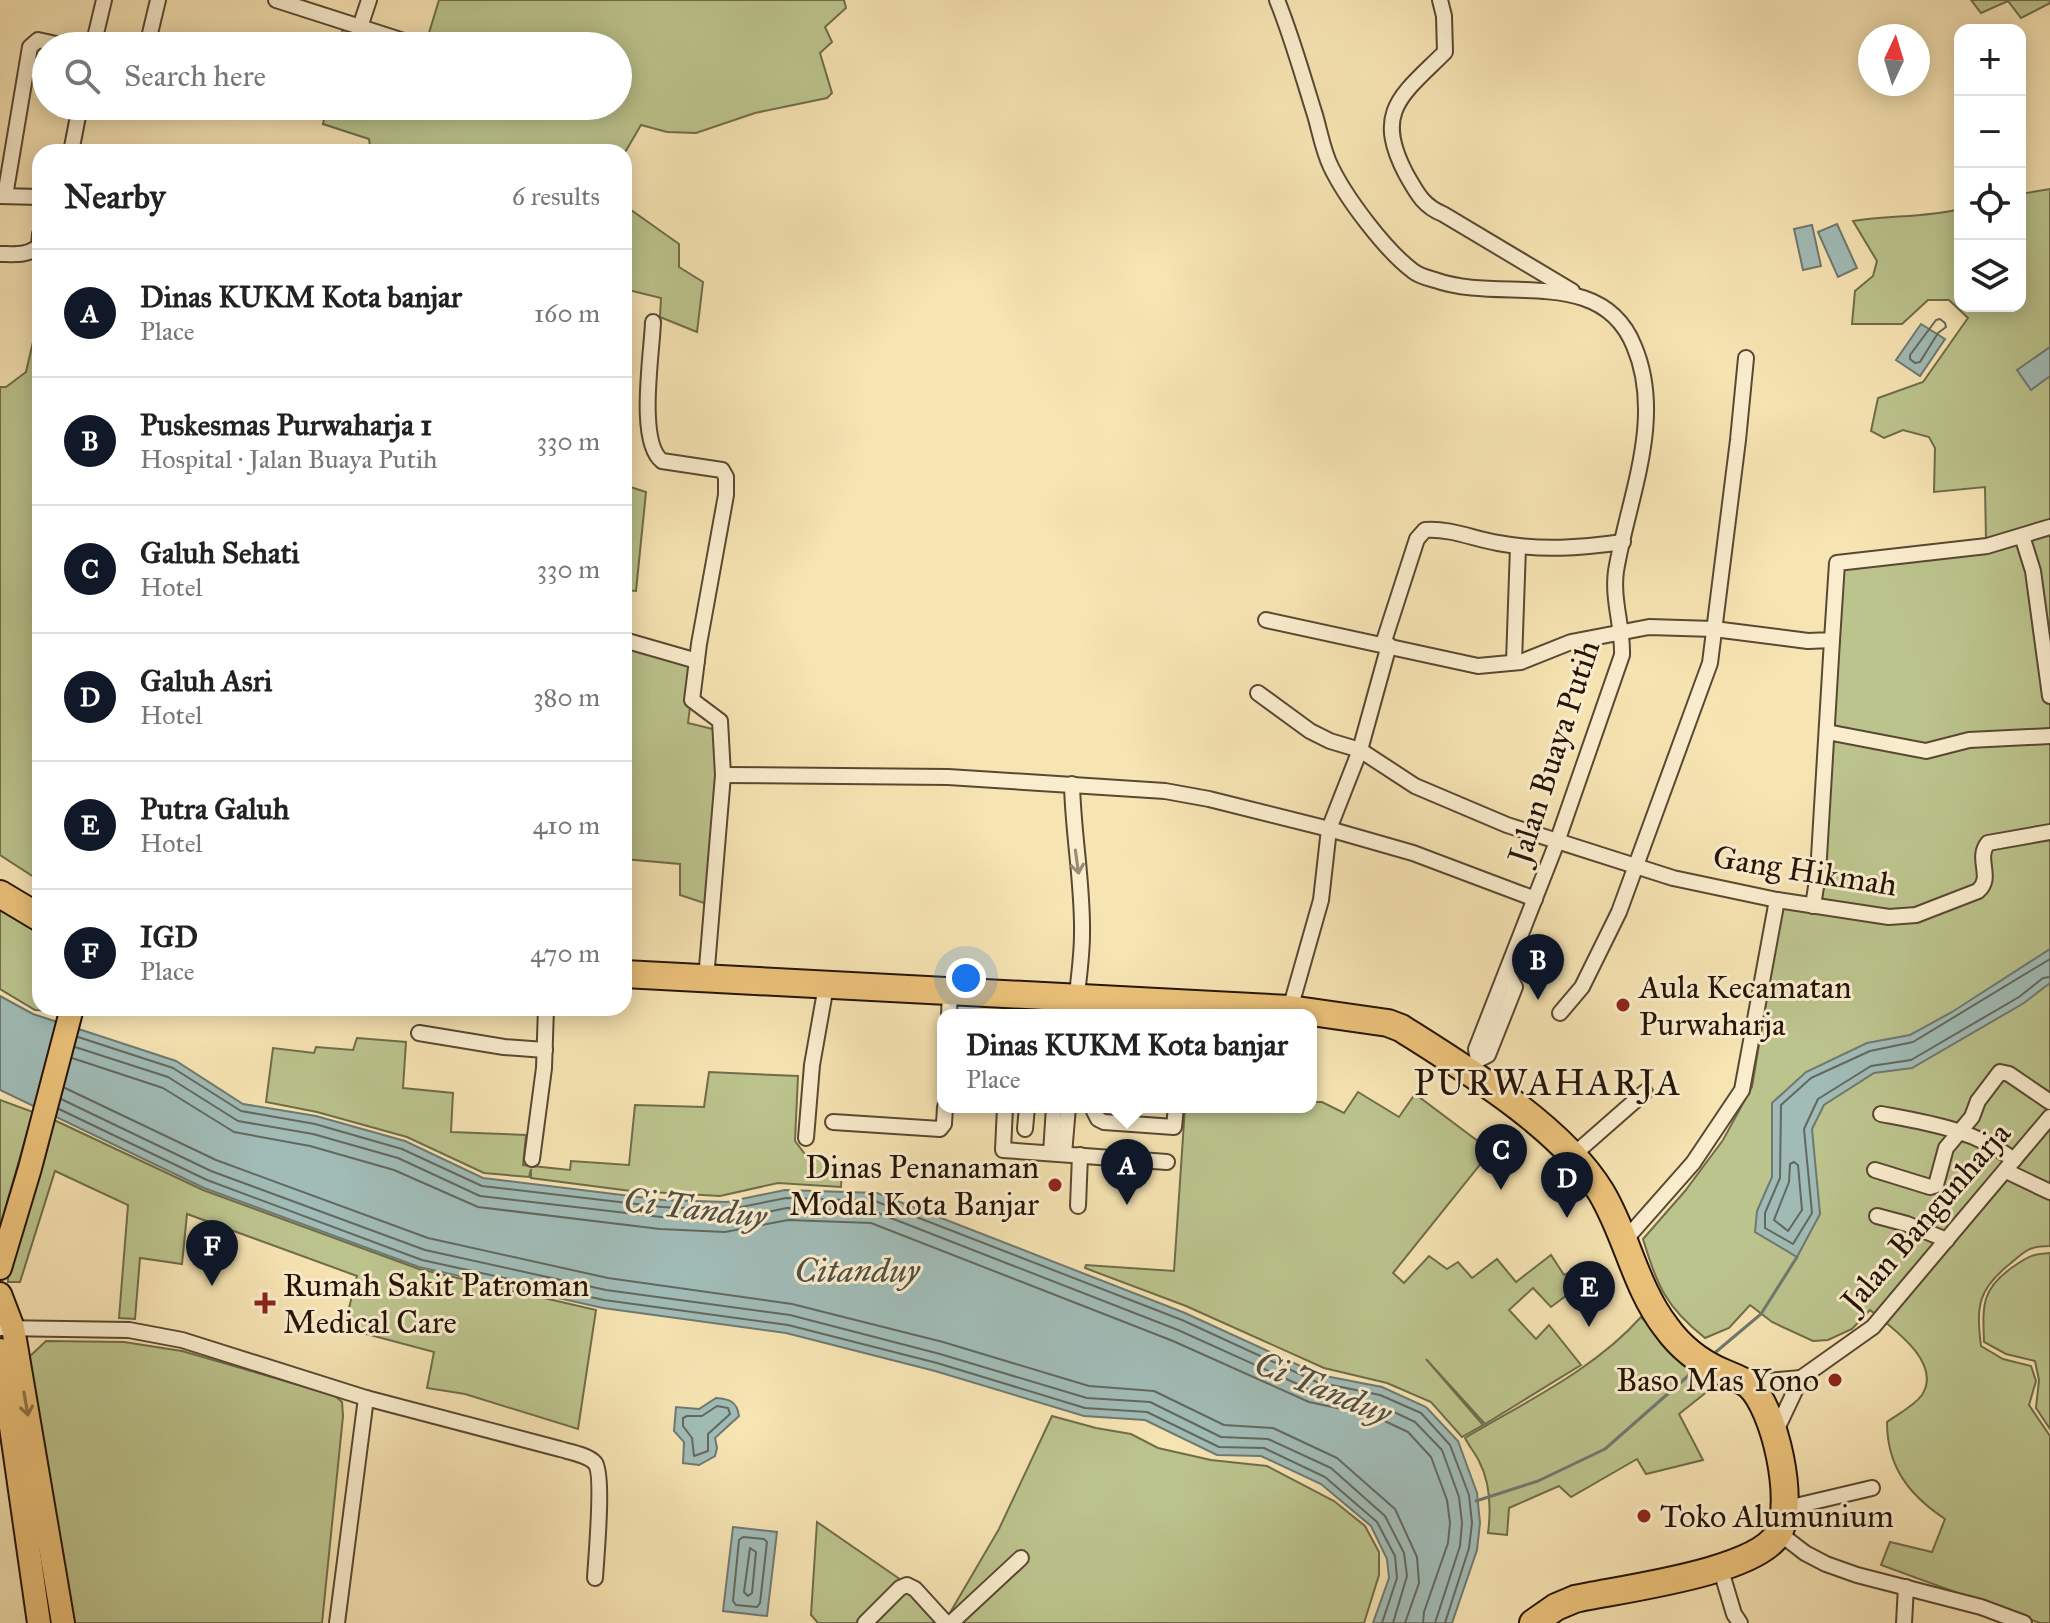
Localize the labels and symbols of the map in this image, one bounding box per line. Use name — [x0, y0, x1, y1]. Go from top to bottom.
north arrow — [1858, 24, 1930, 96]
street label: Jalan Buaya Putih — [1499, 635, 1608, 871]
street label: Gang Hikmah — [1710, 837, 1900, 905]
one-way arrow — [1070, 848, 1085, 874]
pin: B — [1512, 934, 1564, 1000]
your location — [946, 958, 986, 998]
place label: Aula Kecamatan Purwaharja — [1637, 968, 1852, 1044]
marker: Aula Kecamatan Purwaharja — [1614, 996, 1632, 1014]
district label: PURWAHARJA — [1414, 1061, 1682, 1105]
street label: Jalan Bangunharja — [1831, 1114, 2019, 1322]
pin: C — [1475, 1124, 1527, 1190]
pin: A — [1101, 1139, 1153, 1205]
place label: Dinas Penanaman Modal Kota Banjar — [789, 1148, 1039, 1224]
pin: D — [1541, 1152, 1593, 1218]
marker: Dinas Penanaman Modal Kota Banjar — [1046, 1176, 1064, 1194]
water label: Ci Tanduy — [621, 1179, 770, 1237]
pin: F — [186, 1220, 238, 1286]
water label: Citanduy — [795, 1250, 921, 1291]
pin: E — [1563, 1261, 1615, 1327]
place label: Rumah Sakit Patroman Medical Care — [283, 1266, 589, 1342]
marker: Rumah Sakit Patroman Medical Care — [254, 1292, 276, 1314]
water label: Ci Tanduy — [1249, 1342, 1398, 1434]
place label: Baso Mas Yono — [1616, 1361, 1819, 1400]
marker: Baso Mas Yono — [1826, 1371, 1844, 1389]
one-way arrow — [20, 1391, 35, 1417]
place label: Toko Alumunium — [1660, 1497, 1894, 1536]
marker: Toko Alumunium — [1635, 1507, 1653, 1525]

